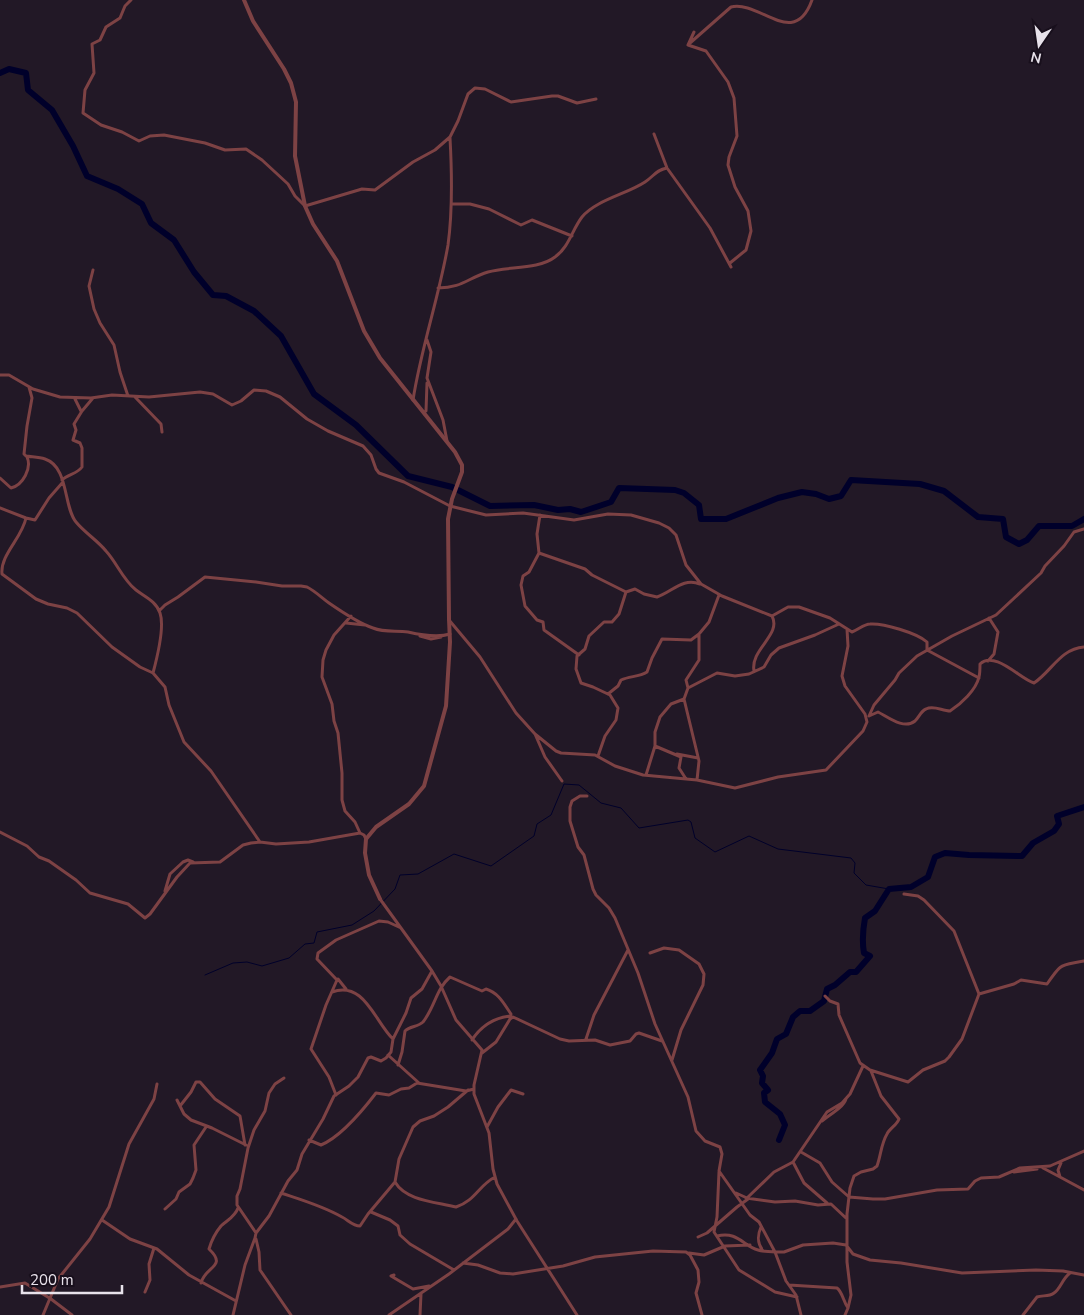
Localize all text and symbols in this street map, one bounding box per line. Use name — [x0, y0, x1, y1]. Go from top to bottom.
north arrow — [1014, 20, 1064, 70]
text: N — [1029, 47, 1043, 68]
scale bar — [22, 1262, 122, 1294]
text: 200 m — [30, 1270, 74, 1290]

